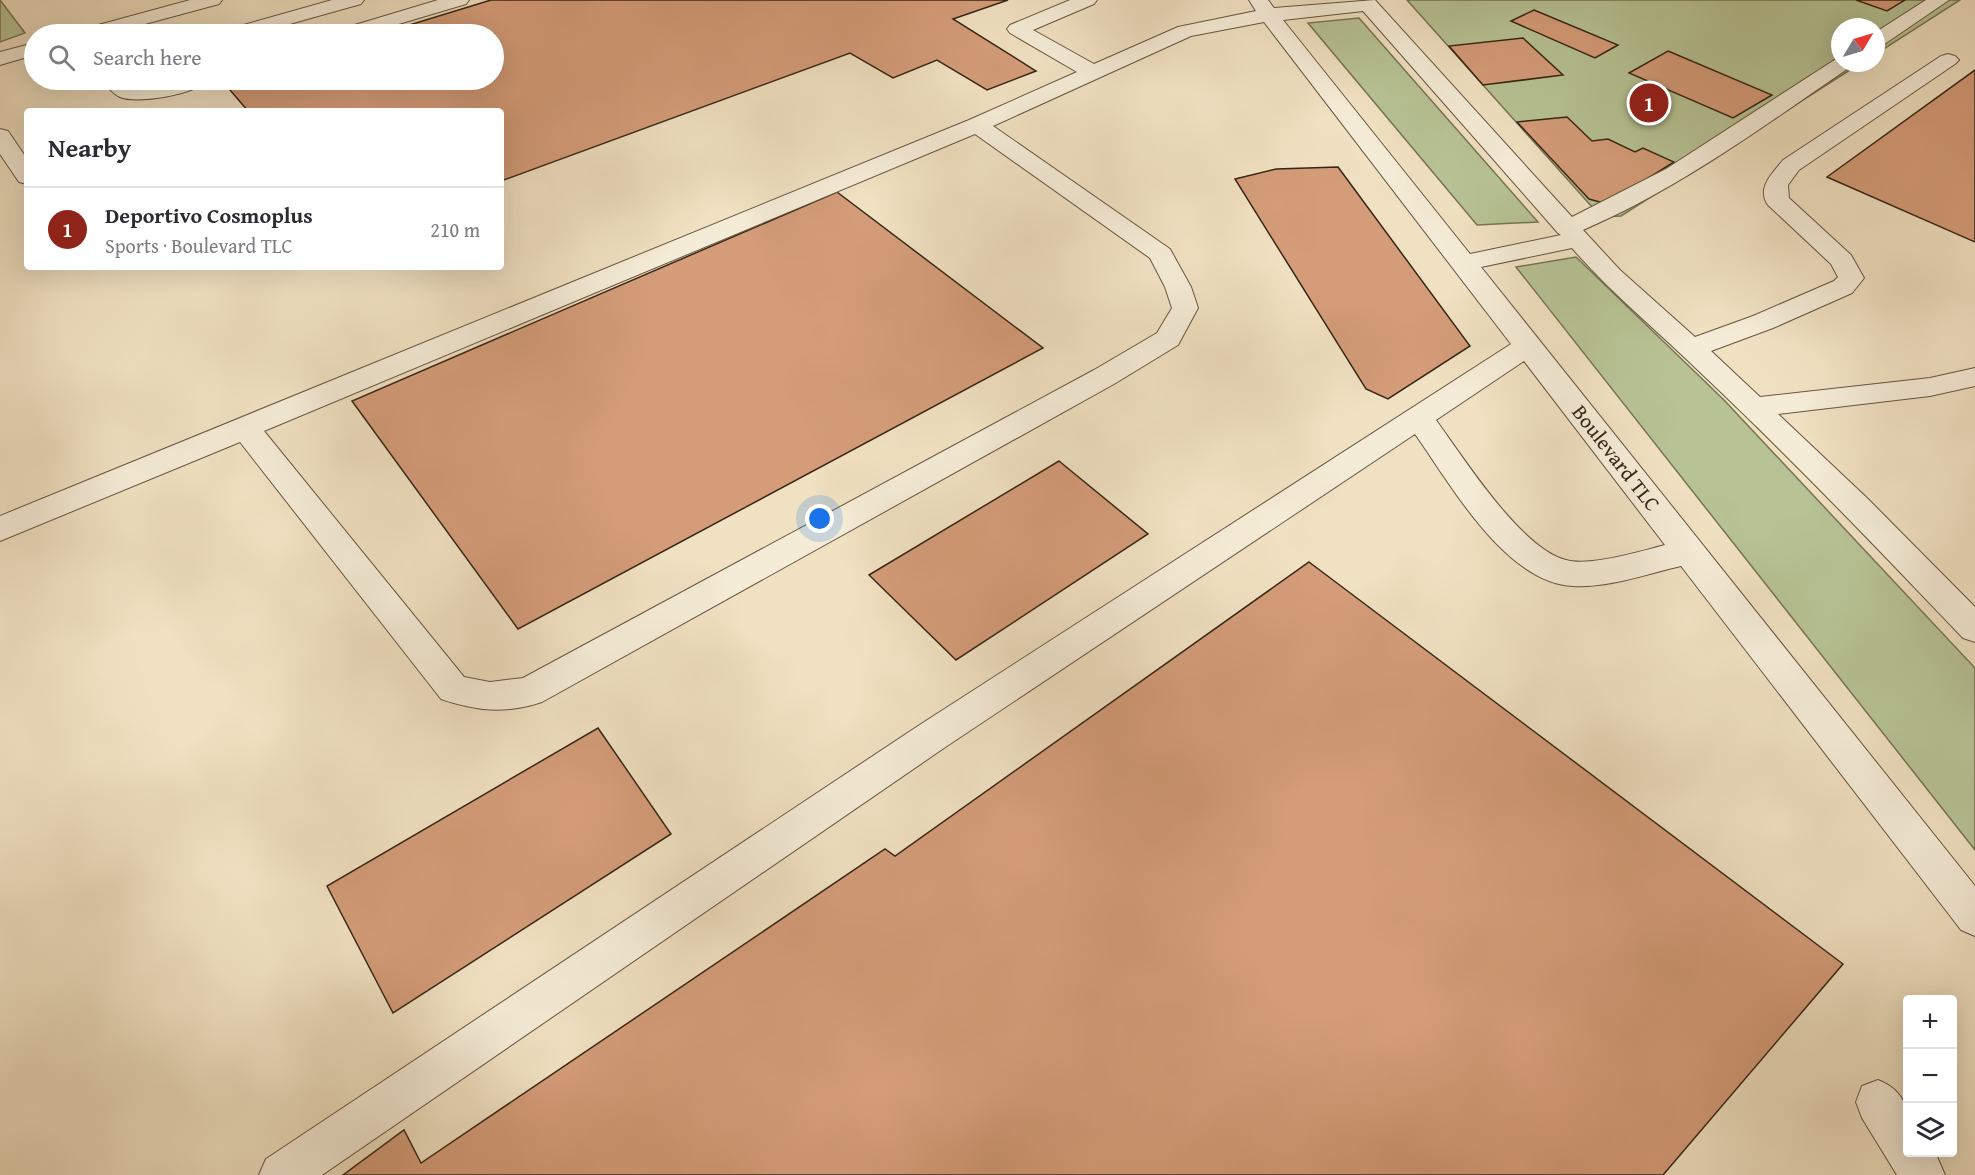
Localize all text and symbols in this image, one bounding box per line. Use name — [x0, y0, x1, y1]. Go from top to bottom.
north arrow — [1831, 18, 1885, 72]
search box — [24, 24, 504, 90]
icon: search — [45, 41, 78, 74]
text: Search here — [93, 41, 202, 73]
pin: 1 — [1630, 80, 1668, 126]
text: Nearby — [48, 128, 131, 167]
text: Deportivo Cosmoplus — [105, 199, 313, 231]
text: 1 — [62, 215, 73, 244]
text: 210 m — [430, 215, 480, 244]
text: Sports · Boulevard TLC — [105, 231, 292, 260]
street label: Boulevard TLC — [1565, 398, 1668, 517]
your location — [805, 504, 834, 533]
map controls — [1903, 995, 1957, 1157]
button: + — [1903, 995, 1957, 1049]
button: − — [1903, 1049, 1957, 1103]
button: layers — [1903, 1103, 1957, 1157]

